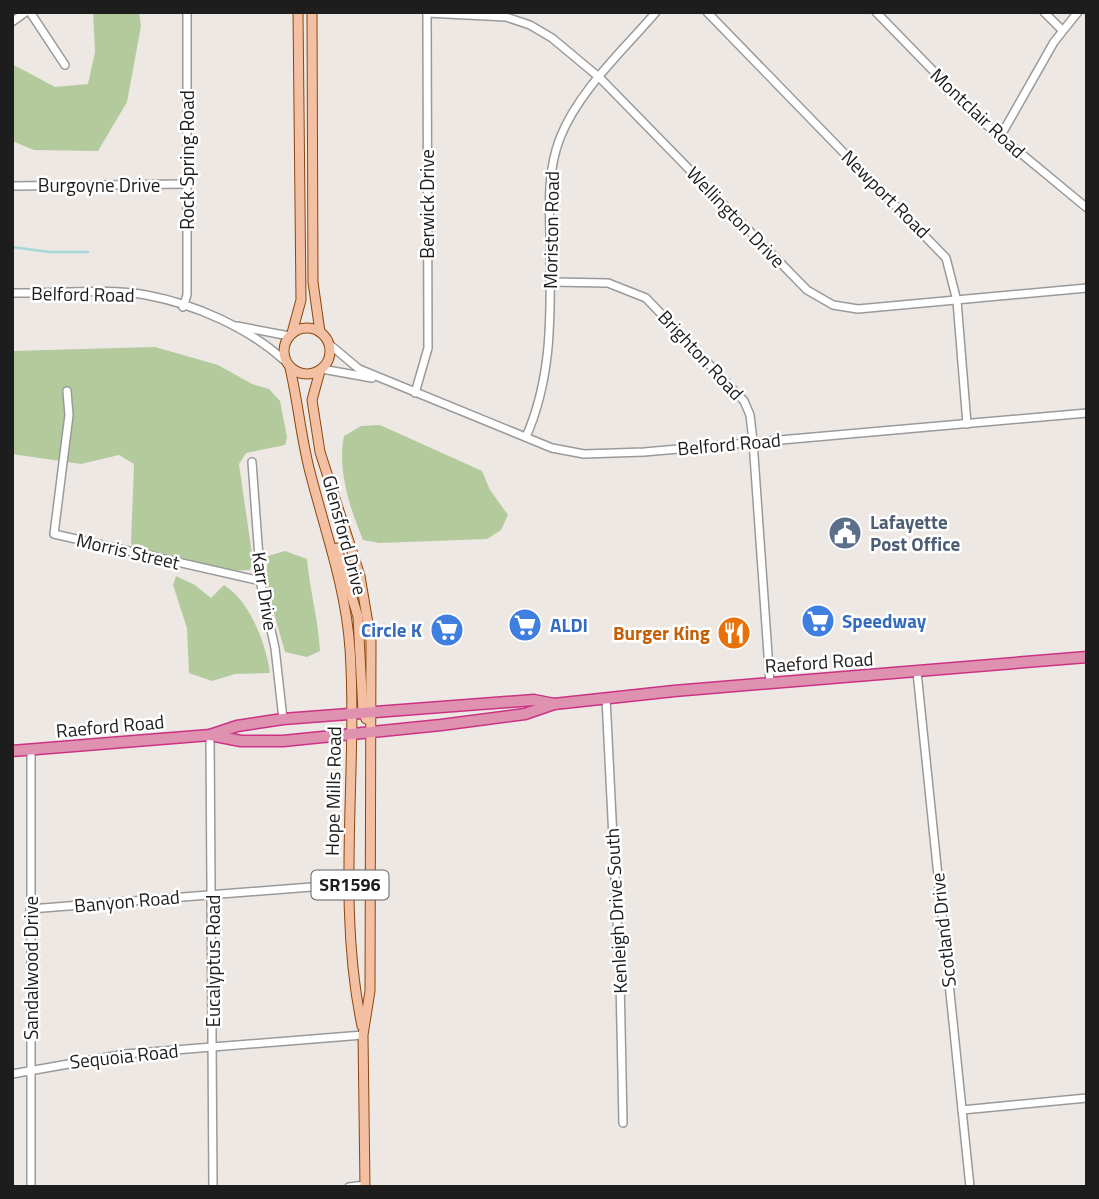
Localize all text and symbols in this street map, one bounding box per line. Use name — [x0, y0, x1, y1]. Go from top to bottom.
street label: Montclair Road — [924, 61, 1032, 164]
street label: Rock Spring Road — [172, 90, 201, 230]
street label: Newport Road — [835, 143, 937, 245]
street label: Berwick Drive — [412, 149, 441, 259]
street label: Wellington Drive — [680, 159, 793, 274]
street label: Burgoyne Drive — [38, 170, 160, 199]
street label: Moriston Road — [535, 171, 566, 289]
street label: Belford Road — [31, 278, 135, 309]
street label: Brighton Road — [652, 303, 751, 406]
street label: Belford Road — [676, 425, 782, 462]
street label: Glensford Drive — [316, 472, 375, 598]
place label: Lafayette Post Office — [870, 507, 961, 558]
public building icon: Lafayette Post Office — [826, 514, 864, 552]
street label: Morris Street — [74, 525, 183, 577]
street label: Karr Drive — [245, 550, 286, 632]
supermarket icon: Speedway — [799, 602, 837, 640]
supermarket icon: ALDI — [506, 606, 544, 644]
place label: Speedway — [842, 606, 927, 635]
place label: ALDI — [550, 610, 588, 639]
supermarket icon: Circle K — [428, 611, 466, 649]
restaurant icon: Burger King — [715, 614, 753, 652]
place label: Circle K — [361, 615, 422, 644]
place label: Burger King — [613, 618, 710, 647]
street label: Raeford Road — [764, 643, 874, 680]
street label: Raeford Road — [55, 706, 165, 745]
street label: Hope Mills Road — [317, 726, 348, 856]
street label: Kenleigh Drive South — [597, 828, 634, 994]
road number: SR1596 — [312, 870, 388, 900]
street label: Scotland Drive — [922, 871, 963, 989]
street label: Banyon Road — [73, 881, 181, 920]
street label: Eucalyptus Road — [198, 895, 227, 1027]
street label: Sandalwood Drive — [16, 896, 45, 1040]
street label: Sequoia Road — [68, 1035, 180, 1076]

